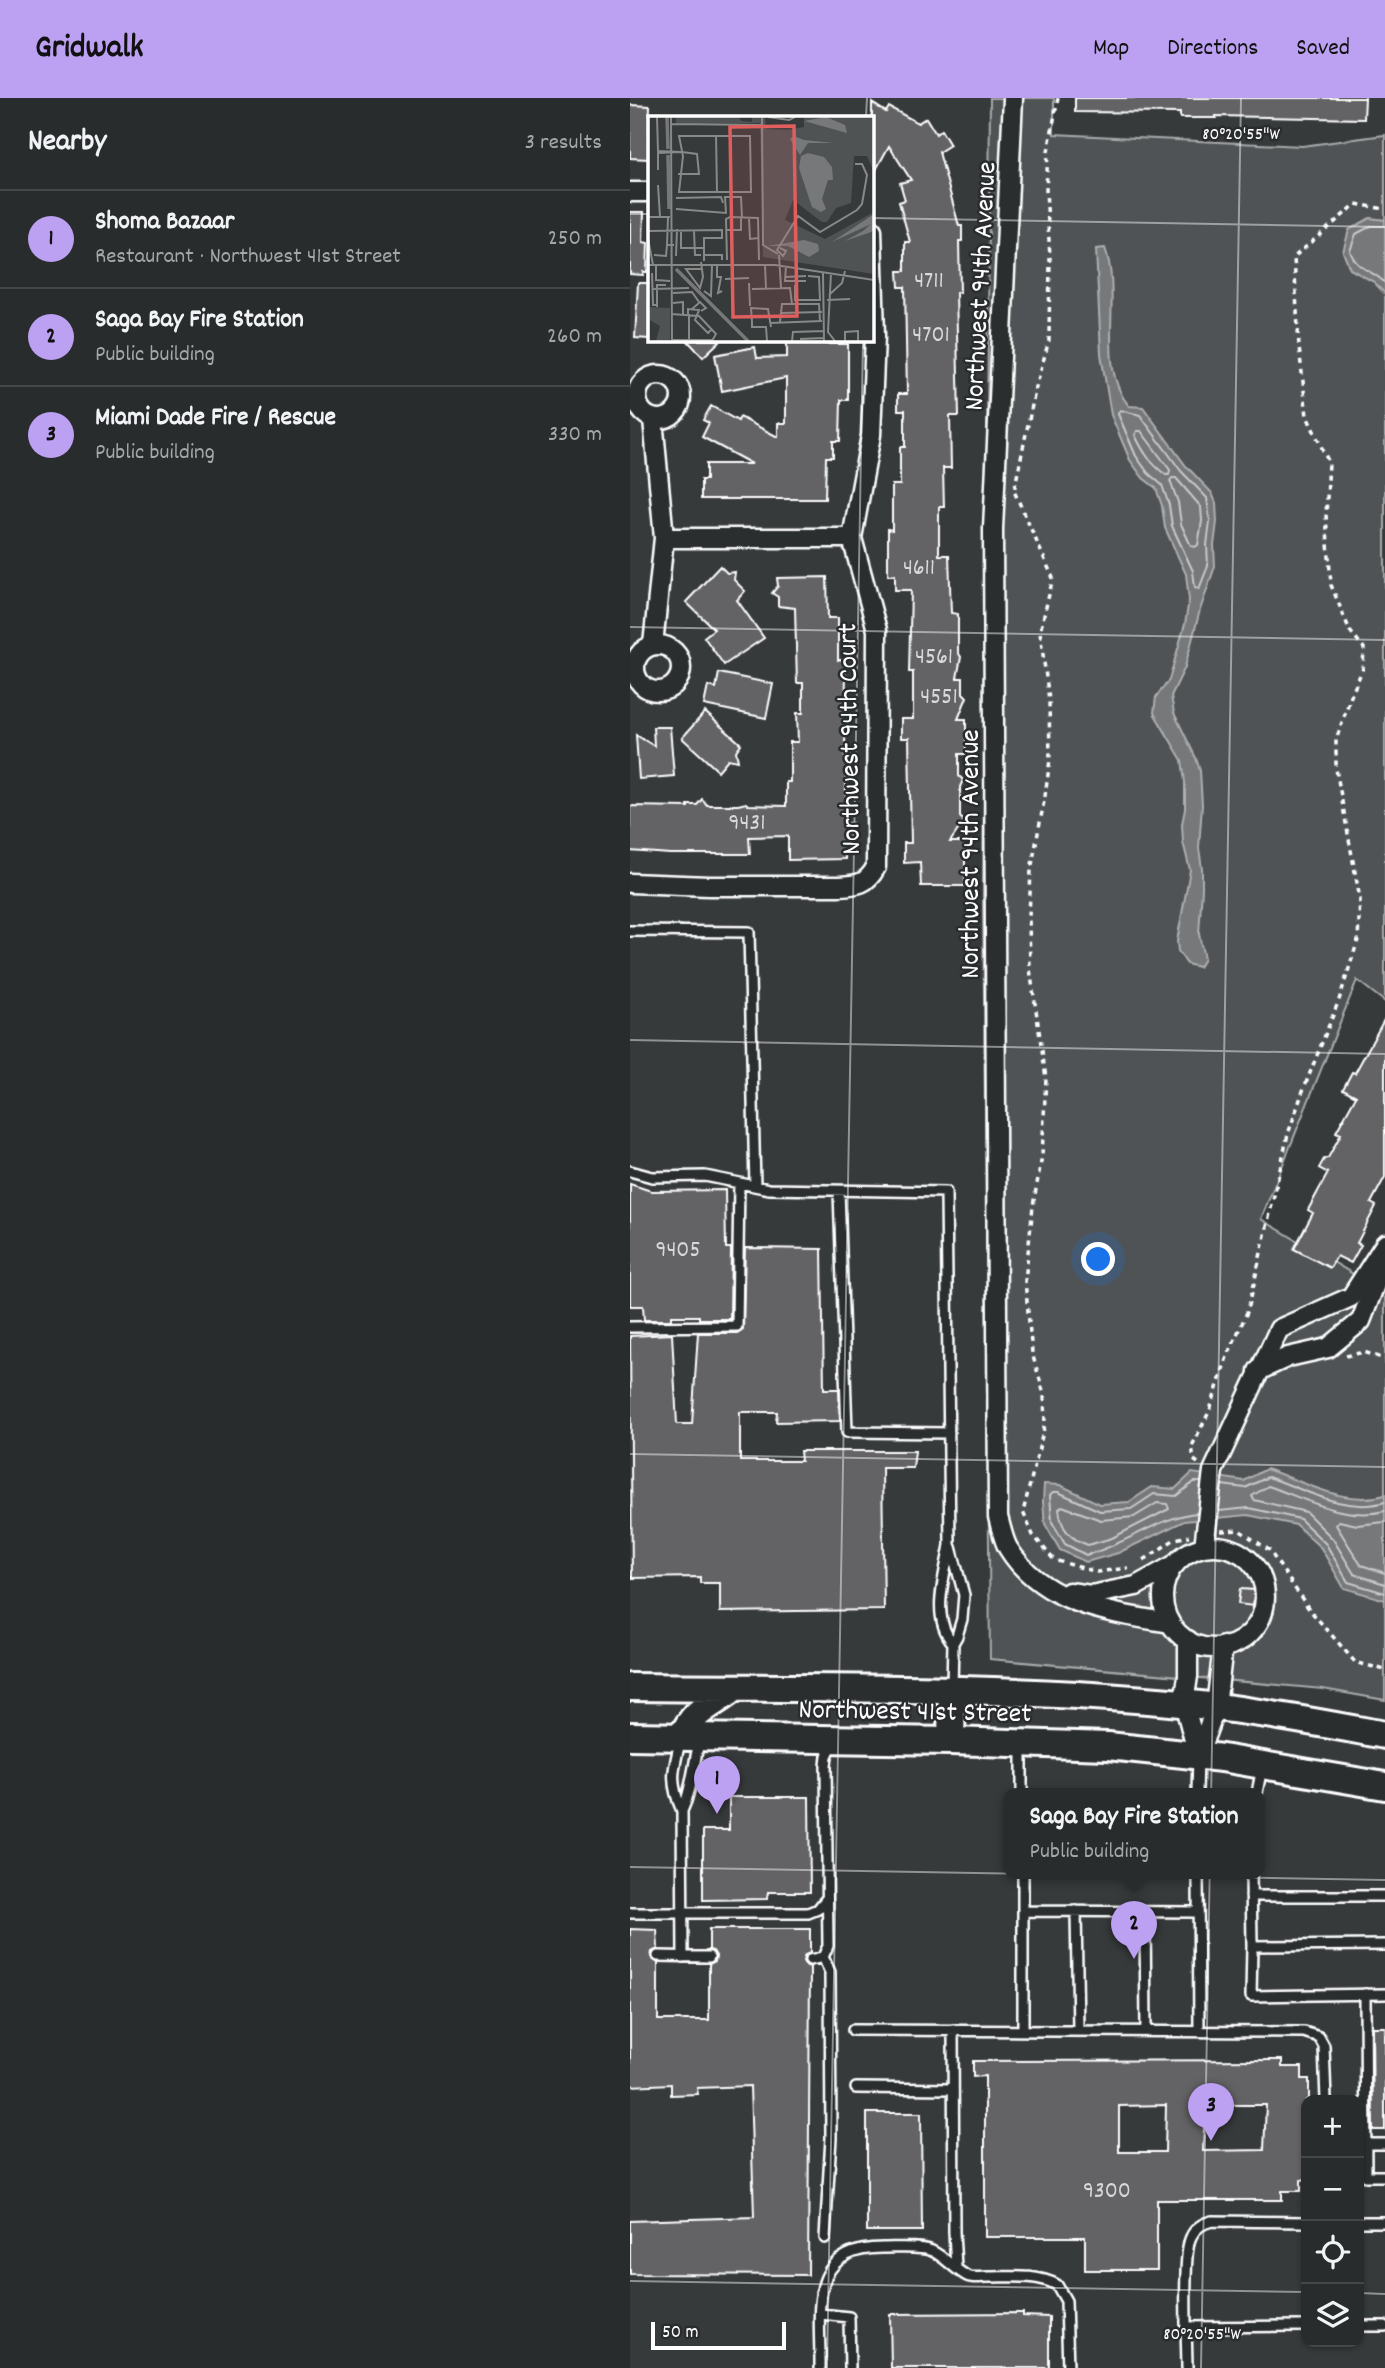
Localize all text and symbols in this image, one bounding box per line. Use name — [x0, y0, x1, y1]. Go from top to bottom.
text: Gridwalk — [35, 26, 144, 73]
text: Map — [1093, 32, 1129, 66]
text: Directions — [1167, 32, 1258, 66]
text: Saved — [1296, 32, 1350, 66]
inset map — [648, 116, 873, 341]
text: Nearby — [28, 122, 106, 165]
text: 80°20'55"W — [1202, 123, 1280, 148]
text: 3 results — [525, 127, 602, 160]
street label: Northwest 94th Avenue — [956, 161, 1009, 412]
text: Shoma Bazaar — [95, 204, 234, 241]
text: 1 — [48, 223, 54, 256]
text: 250 m — [548, 223, 602, 256]
text: Restaurant · Northwest 41st Street — [95, 241, 401, 274]
house number: 4711 — [914, 265, 944, 299]
text: Saga Bay Fire Station — [95, 302, 304, 339]
house number: 4701 — [912, 319, 950, 353]
text: 2 — [46, 321, 56, 354]
text: 260 m — [547, 321, 602, 354]
text: Public building — [95, 339, 215, 372]
text: Miami Dade Fire / Rescue — [95, 400, 336, 437]
text: 3 — [46, 419, 56, 452]
text: 330 m — [548, 419, 602, 452]
text: Public building — [95, 437, 215, 470]
house number: 4611 — [903, 552, 935, 586]
street label: Northwest 94th Court — [830, 623, 874, 855]
house number: 4561 — [915, 641, 953, 675]
house number: 4551 — [920, 681, 958, 715]
street label: Northwest 94th Avenue — [953, 729, 993, 979]
house number: 9431 — [729, 807, 765, 841]
house number: 9405 — [655, 1234, 701, 1268]
your location — [1081, 1242, 1115, 1276]
street label: Northwest 41st Street — [798, 1692, 1032, 1736]
pin: 1 — [694, 1756, 740, 1814]
popup — [1003, 1788, 1265, 1879]
text: Saga Bay Fire Station — [1030, 1799, 1238, 1836]
text: Public building — [1030, 1836, 1149, 1869]
pin: 2 — [1111, 1901, 1157, 1959]
pin: 3 — [1188, 2083, 1234, 2141]
map controls — [1301, 2095, 1364, 2347]
button: + — [1301, 2095, 1364, 2158]
button: − — [1301, 2158, 1364, 2221]
house number: 9300 — [1083, 2175, 1131, 2209]
button: locate — [1301, 2221, 1364, 2284]
button: layers — [1301, 2284, 1364, 2347]
scale bar — [651, 2319, 786, 2351]
text: 50 m — [662, 2320, 699, 2347]
text: 80°20'55"W — [1163, 2323, 1241, 2348]

